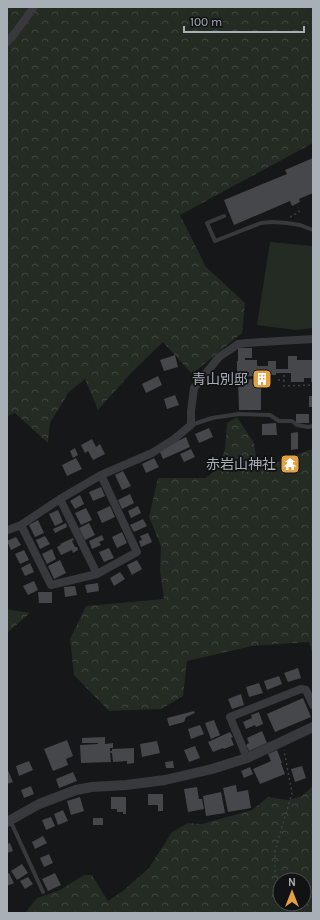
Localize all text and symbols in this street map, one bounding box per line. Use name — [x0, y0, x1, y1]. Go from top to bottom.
scale bar — [184, 8, 304, 34]
text: 100 m — [190, 15, 222, 29]
building icon: 青山別邸 — [251, 368, 273, 390]
place label: 青山別邸 — [192, 371, 248, 388]
temple icon: 赤岩山神社 — [279, 453, 301, 475]
place label: 赤岩山神社 — [206, 456, 276, 473]
north arrow — [272, 872, 312, 912]
text: N — [288, 876, 296, 889]

